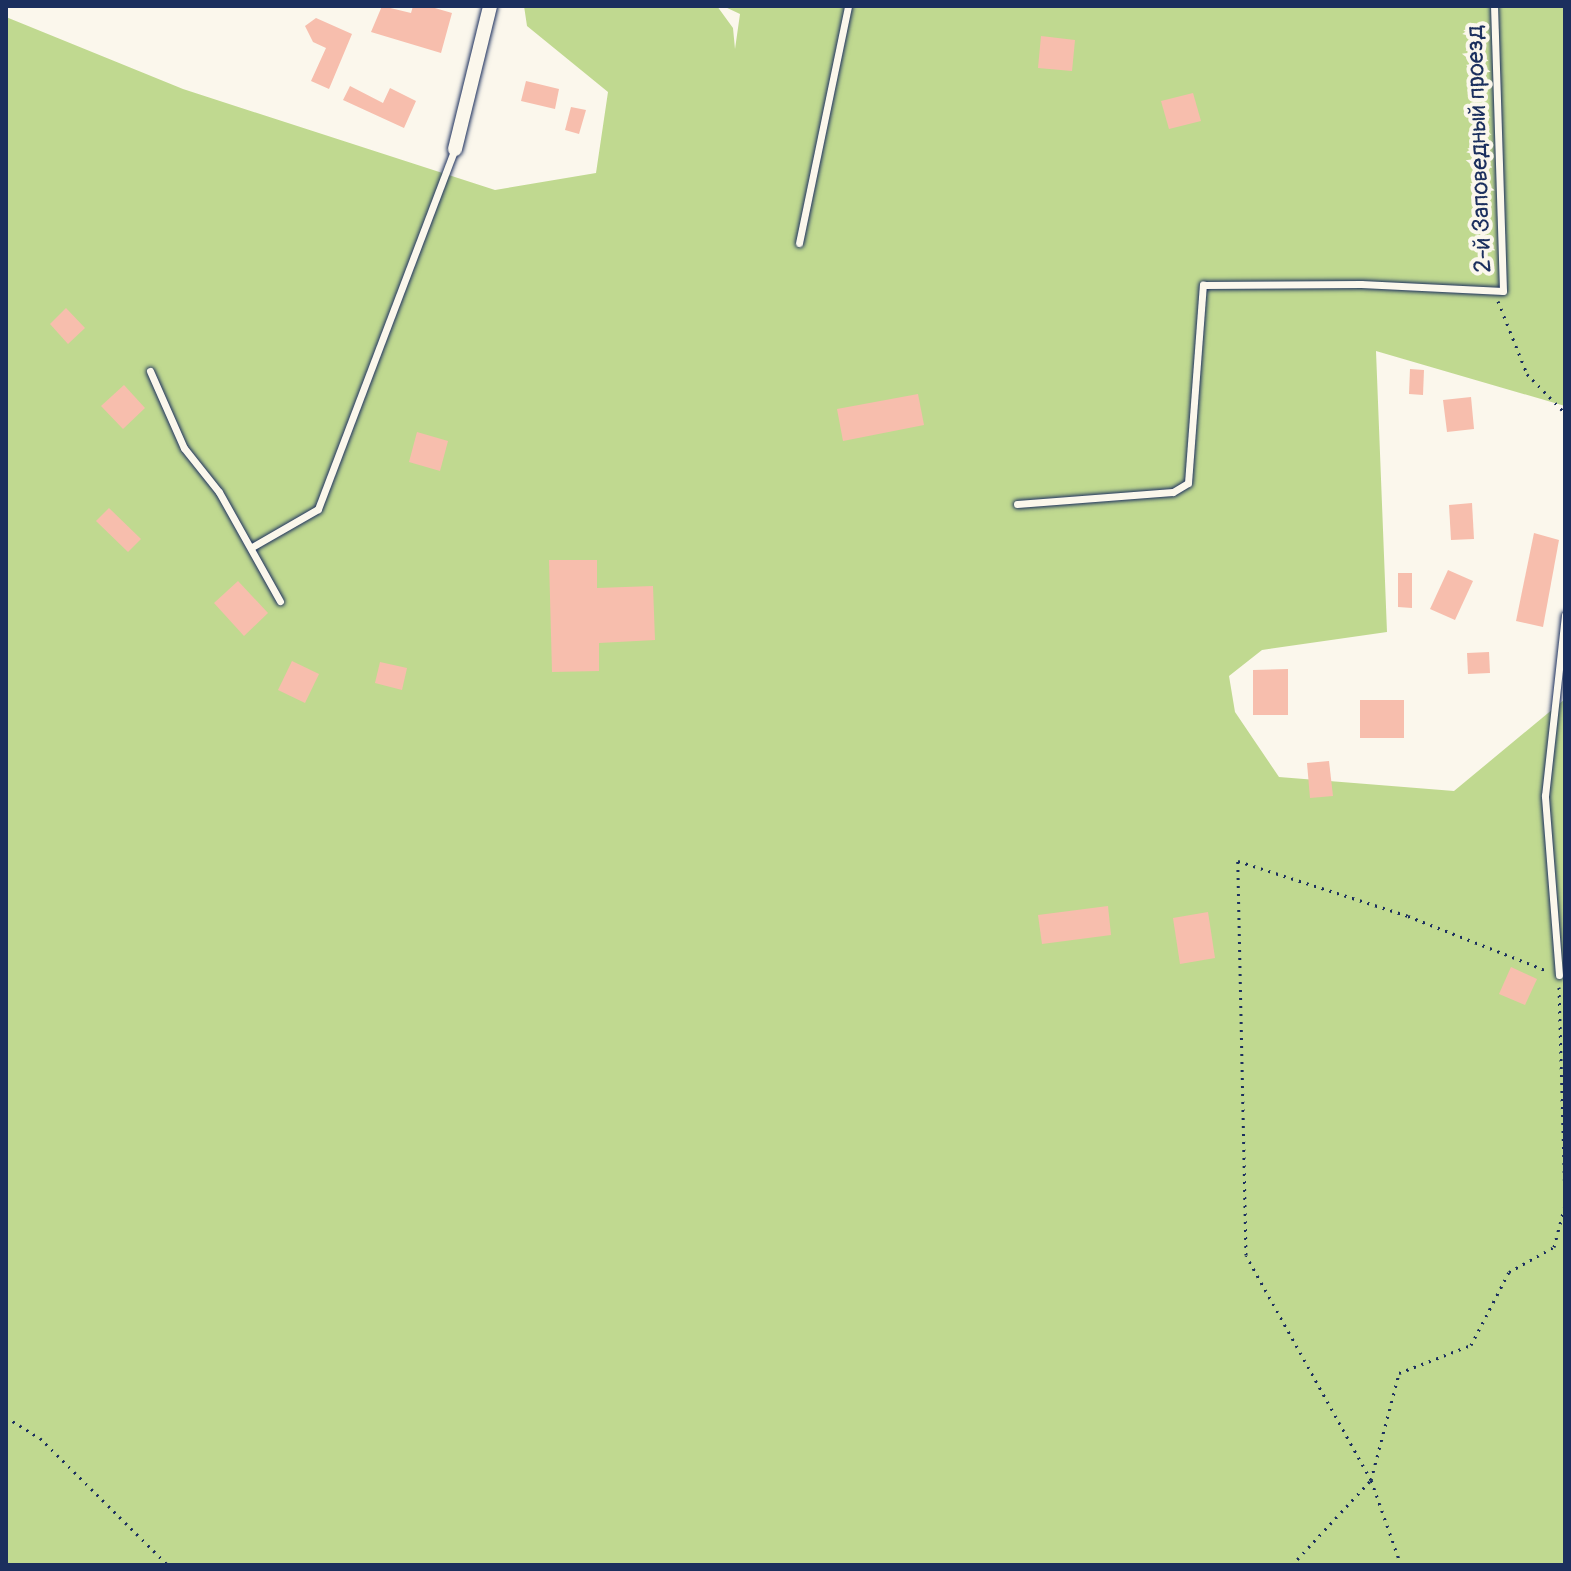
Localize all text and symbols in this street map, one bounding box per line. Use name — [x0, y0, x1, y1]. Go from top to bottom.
street label: 2-й Заповедный проезд — [1460, 25, 1498, 273]

